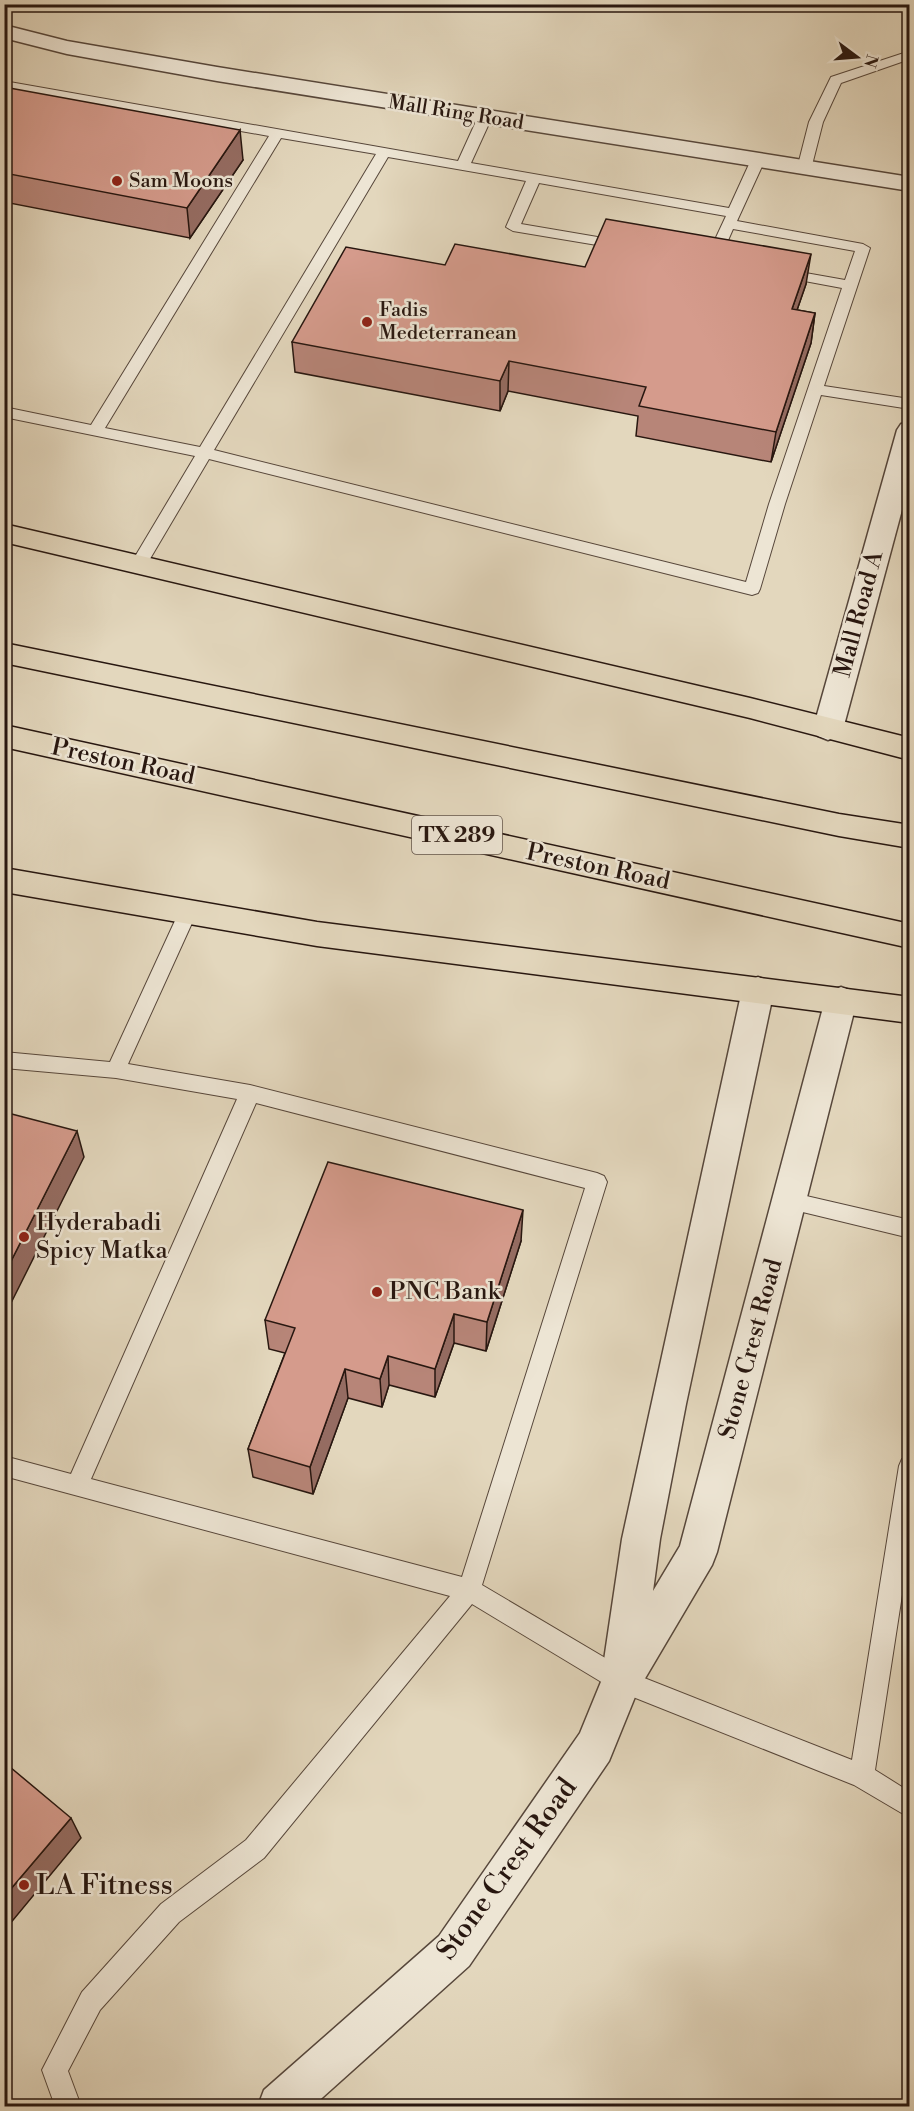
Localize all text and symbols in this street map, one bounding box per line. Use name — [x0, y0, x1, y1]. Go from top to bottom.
north arrow — [827, 27, 887, 87]
text: N — [859, 52, 882, 70]
street label: Mall Ring Road — [386, 90, 526, 136]
place label: Sam Moons — [129, 169, 233, 194]
marker: Sam Moons — [110, 174, 124, 188]
place label: Fadis Medeterranean — [379, 298, 517, 346]
marker: Fadis Medeterranean — [360, 315, 374, 329]
street label: Mall Road A — [828, 547, 890, 680]
street label: Preston Road — [48, 732, 198, 792]
road number: TX 289 — [412, 816, 502, 854]
street label: Preston Road — [523, 837, 673, 897]
place label: Hyderabadi Spicy Matka — [36, 1208, 168, 1266]
marker: Hyderabadi Spicy Matka — [17, 1230, 31, 1244]
street label: Stone Crest Road — [713, 1255, 790, 1442]
place label: PNC Bank — [389, 1277, 502, 1307]
marker: PNC Bank — [370, 1285, 384, 1299]
street label: Stone Crest Road — [429, 1771, 585, 1967]
place label: LA Fitness — [36, 1868, 173, 1903]
marker: LA Fitness — [17, 1878, 31, 1892]

